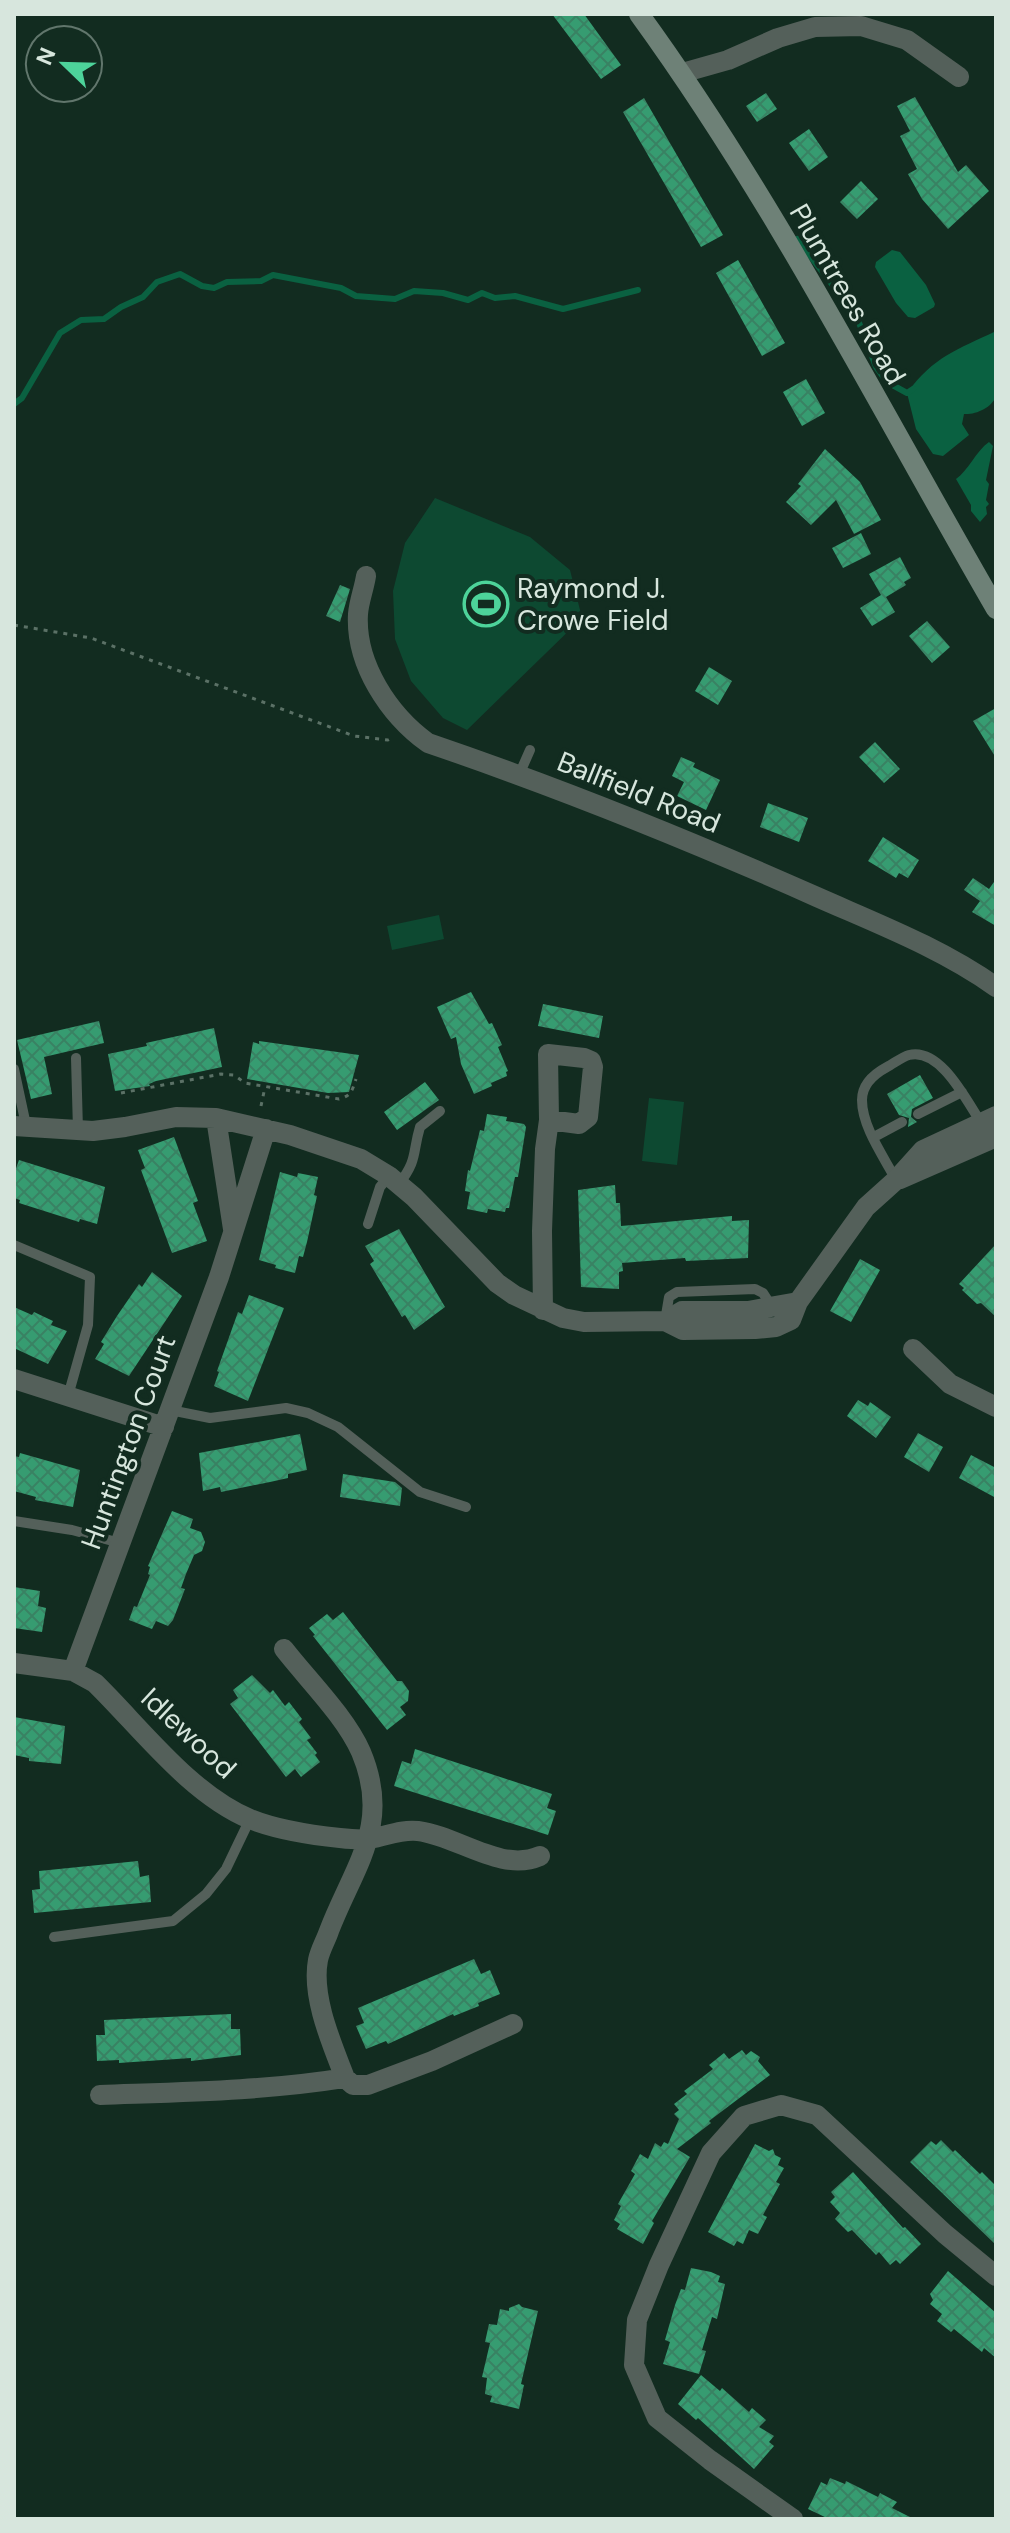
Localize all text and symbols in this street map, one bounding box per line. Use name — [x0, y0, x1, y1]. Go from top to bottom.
north arrow — [24, 24, 104, 104]
text: N — [30, 43, 63, 69]
street label: Plumtrees Road — [781, 197, 914, 391]
place label: Raymond J. Crowe Field — [517, 570, 669, 639]
sports icon: Raymond J. Crowe Field — [462, 580, 510, 628]
street label: Ballfield Road — [552, 743, 726, 842]
street label: Huntington Court — [73, 1330, 184, 1554]
street label: Idlewood — [133, 1680, 244, 1787]

